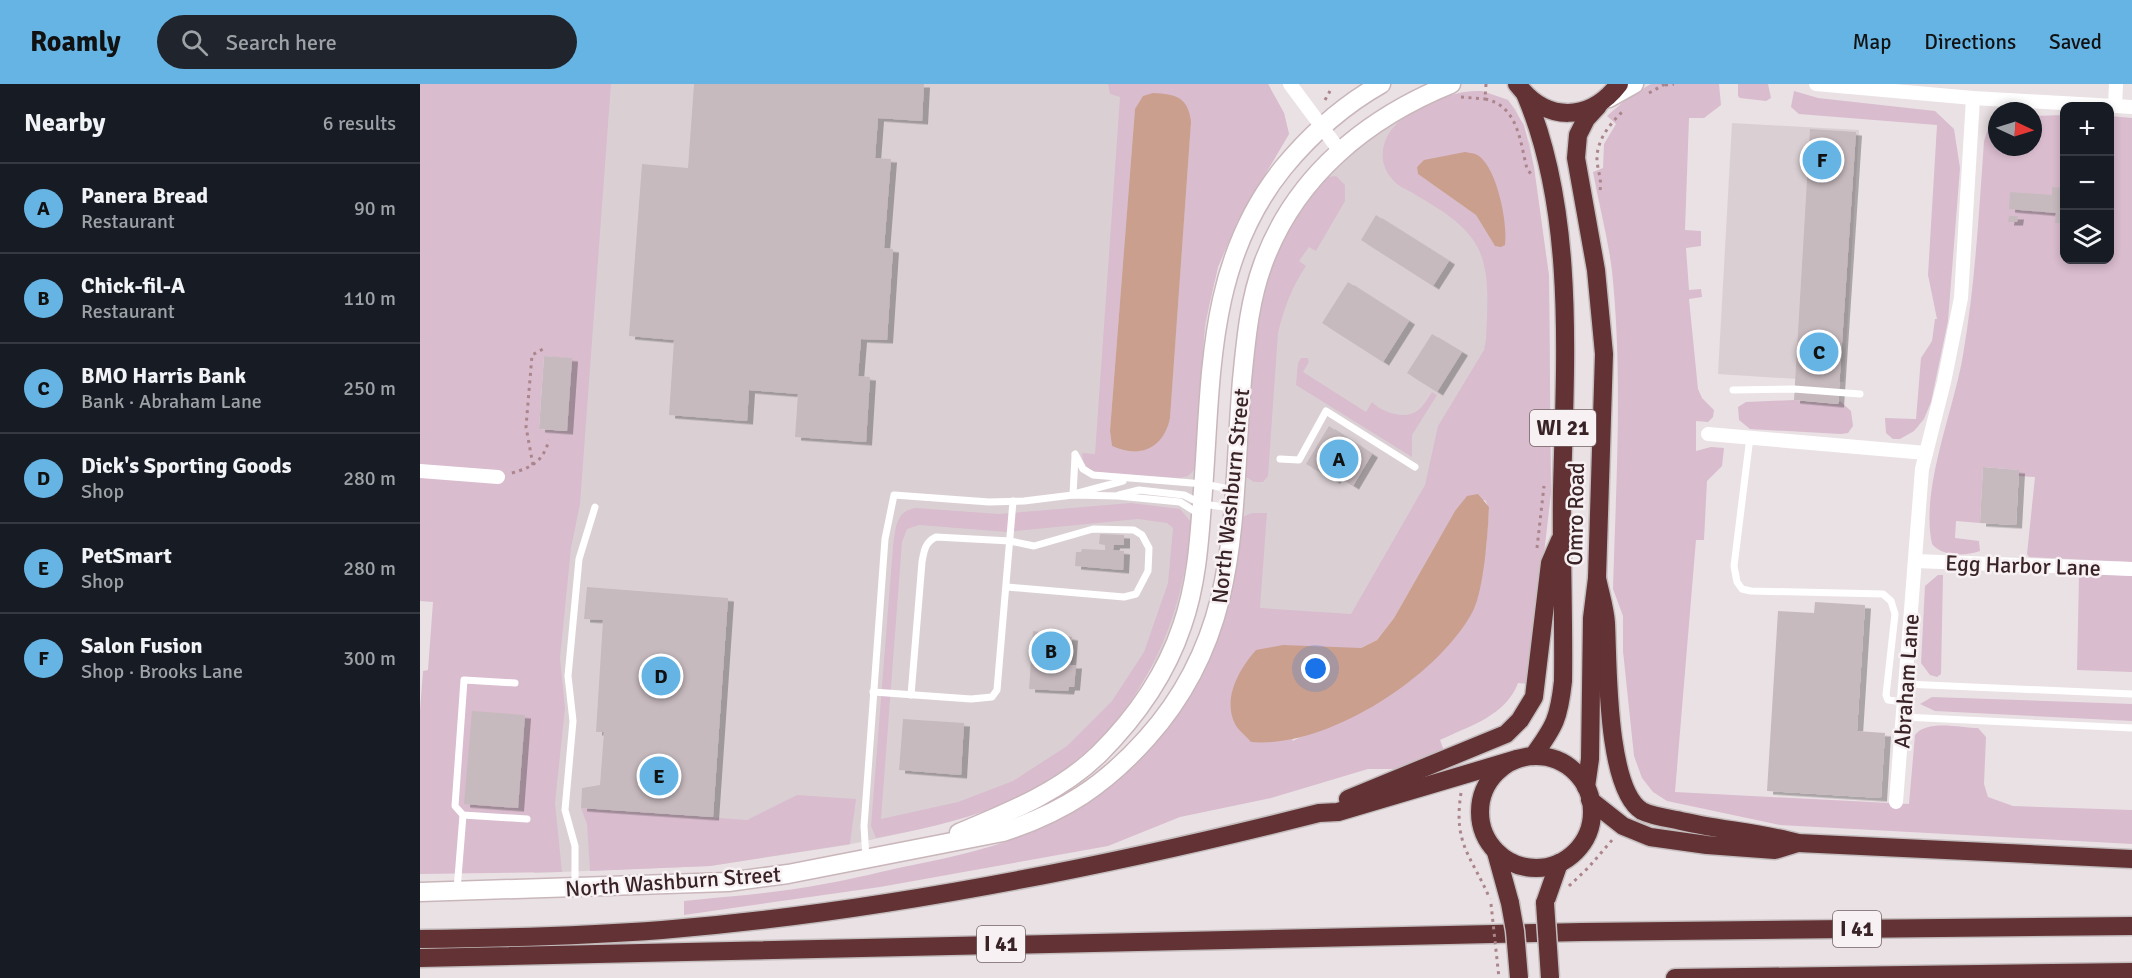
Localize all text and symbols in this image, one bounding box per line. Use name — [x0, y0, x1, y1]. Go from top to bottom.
search box — [157, 15, 577, 69]
text: Roamly — [30, 25, 121, 59]
icon: search — [178, 26, 211, 59]
text: Search here — [226, 29, 337, 56]
text: Map — [1853, 29, 1891, 55]
text: Directions — [1924, 29, 2016, 55]
text: Saved — [2049, 29, 2102, 55]
north arrow — [1988, 102, 2042, 156]
map controls — [2060, 102, 2114, 264]
button: + — [2060, 102, 2114, 156]
text: Nearby — [24, 107, 105, 139]
text: 6 results — [323, 111, 396, 136]
pin: F — [1802, 138, 1842, 182]
button: − — [2060, 156, 2114, 210]
text: Panera Bread — [81, 182, 208, 209]
text: A — [37, 196, 50, 221]
text: 90 m — [354, 196, 396, 221]
text: Restaurant — [81, 209, 175, 234]
button: layers — [2060, 210, 2114, 264]
text: Chick-fil-A — [81, 272, 185, 299]
text: B — [37, 286, 50, 311]
text: 110 m — [343, 286, 396, 311]
text: Restaurant — [81, 299, 175, 324]
pin: C — [1800, 330, 1838, 374]
text: BMO Harris Bank — [81, 362, 246, 389]
text: C — [37, 376, 50, 401]
text: 250 m — [343, 376, 396, 401]
street label: North Washburn Street — [1206, 387, 1255, 605]
text: Bank · Abraham Lane — [81, 389, 262, 414]
road number: WI 21 — [1530, 410, 1596, 446]
pin: A — [1320, 436, 1358, 482]
text: Dick's Sporting Goods — [81, 452, 291, 479]
street label: Omro Road — [1561, 462, 1590, 566]
text: D — [37, 466, 50, 491]
text: 280 m — [343, 466, 396, 491]
text: Shop — [81, 479, 124, 504]
text: PetSmart — [81, 542, 172, 569]
street label: Egg Harbor Lane — [1945, 549, 2101, 582]
text: E — [38, 556, 49, 581]
text: 280 m — [343, 556, 396, 581]
text: Shop — [81, 569, 124, 594]
street label: Abraham Lane — [1888, 613, 1925, 749]
pin: B — [1032, 628, 1070, 674]
text: Salon Fusion — [81, 632, 203, 659]
text: F — [38, 646, 49, 671]
text: 300 m — [343, 646, 396, 671]
pin: D — [642, 654, 680, 698]
your location — [1301, 654, 1330, 683]
text: Shop · Brooks Lane — [81, 659, 243, 684]
pin: E — [640, 754, 678, 798]
street label: North Washburn Street — [564, 860, 782, 903]
road number: I 41 — [1833, 911, 1881, 947]
road number: I 41 — [977, 926, 1025, 962]

